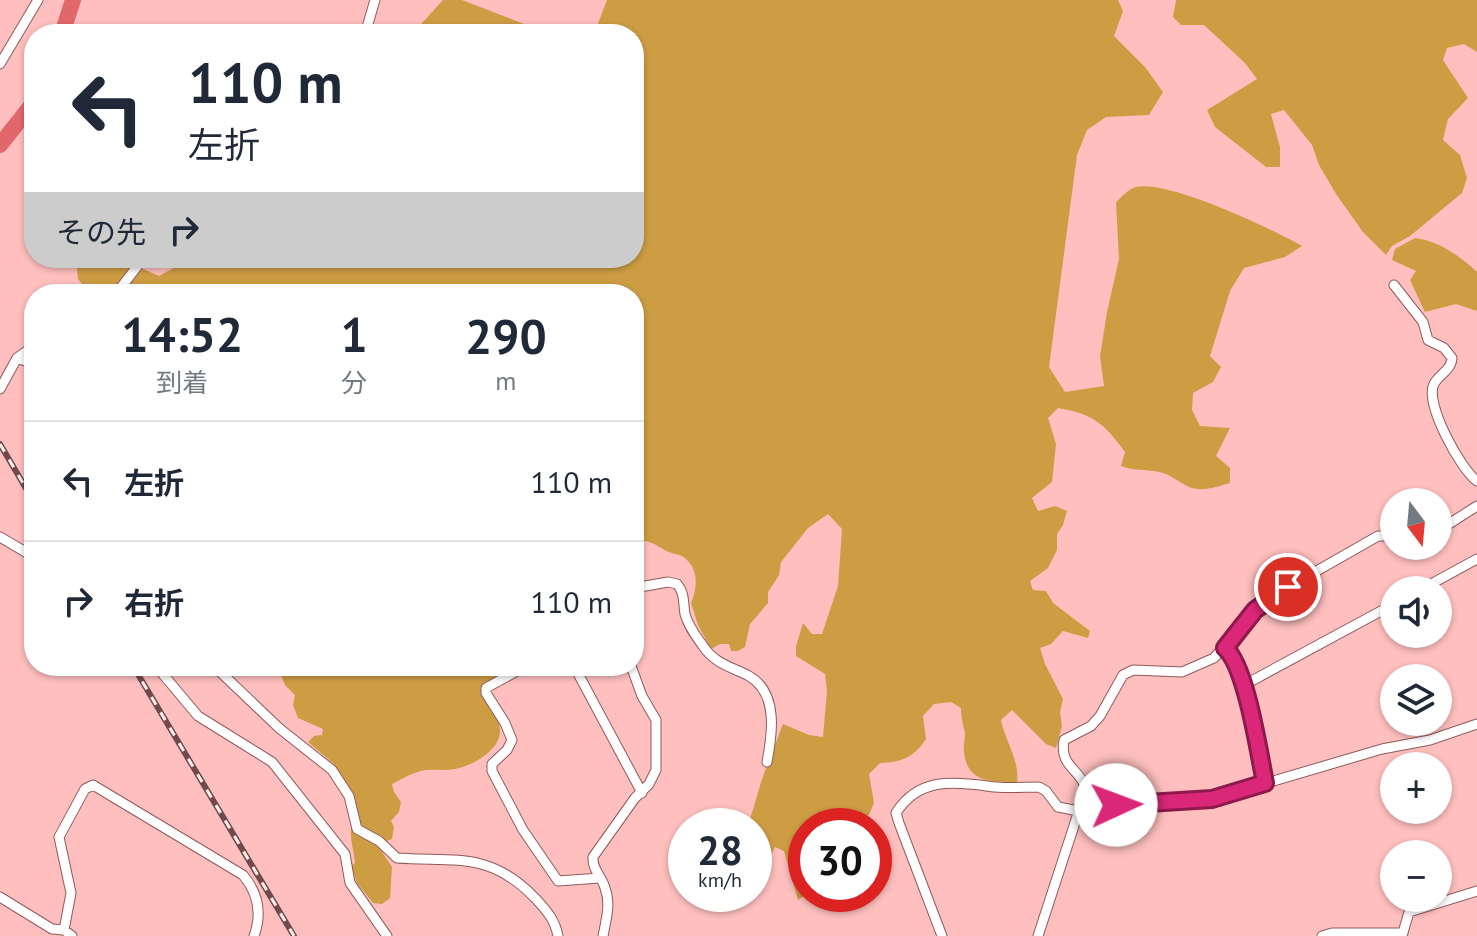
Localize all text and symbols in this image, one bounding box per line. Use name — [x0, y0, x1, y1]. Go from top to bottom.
text: 110 m — [188, 46, 343, 118]
icon: left — [56, 56, 160, 160]
text: 左折 — [188, 121, 260, 168]
icon: right — [162, 208, 206, 252]
text: その先 — [56, 212, 146, 251]
text: 14:52 — [121, 303, 243, 365]
text: 1 — [340, 303, 368, 365]
text: 290 — [465, 305, 547, 367]
text: m — [495, 364, 516, 397]
text: 到着 — [156, 366, 208, 399]
text: 分 — [341, 366, 367, 399]
icon: left — [56, 459, 100, 503]
text: 110 m — [531, 462, 612, 501]
text: 左折 — [124, 463, 184, 502]
north arrow — [1380, 488, 1452, 560]
map controls — [1380, 488, 1452, 912]
pin — [1254, 553, 1322, 621]
icon: arrive — [1266, 565, 1310, 609]
button: sound — [1380, 576, 1452, 648]
icon: right — [56, 579, 100, 623]
text: 110 m — [531, 582, 612, 621]
text: 右折 — [124, 583, 184, 622]
button: layers — [1380, 664, 1452, 736]
button: + — [1380, 752, 1452, 824]
position arrow — [1074, 763, 1158, 847]
speed limit sign: 30 — [788, 808, 892, 912]
text: 28 — [697, 824, 743, 876]
button: − — [1380, 840, 1452, 912]
text: km/h — [698, 867, 742, 893]

